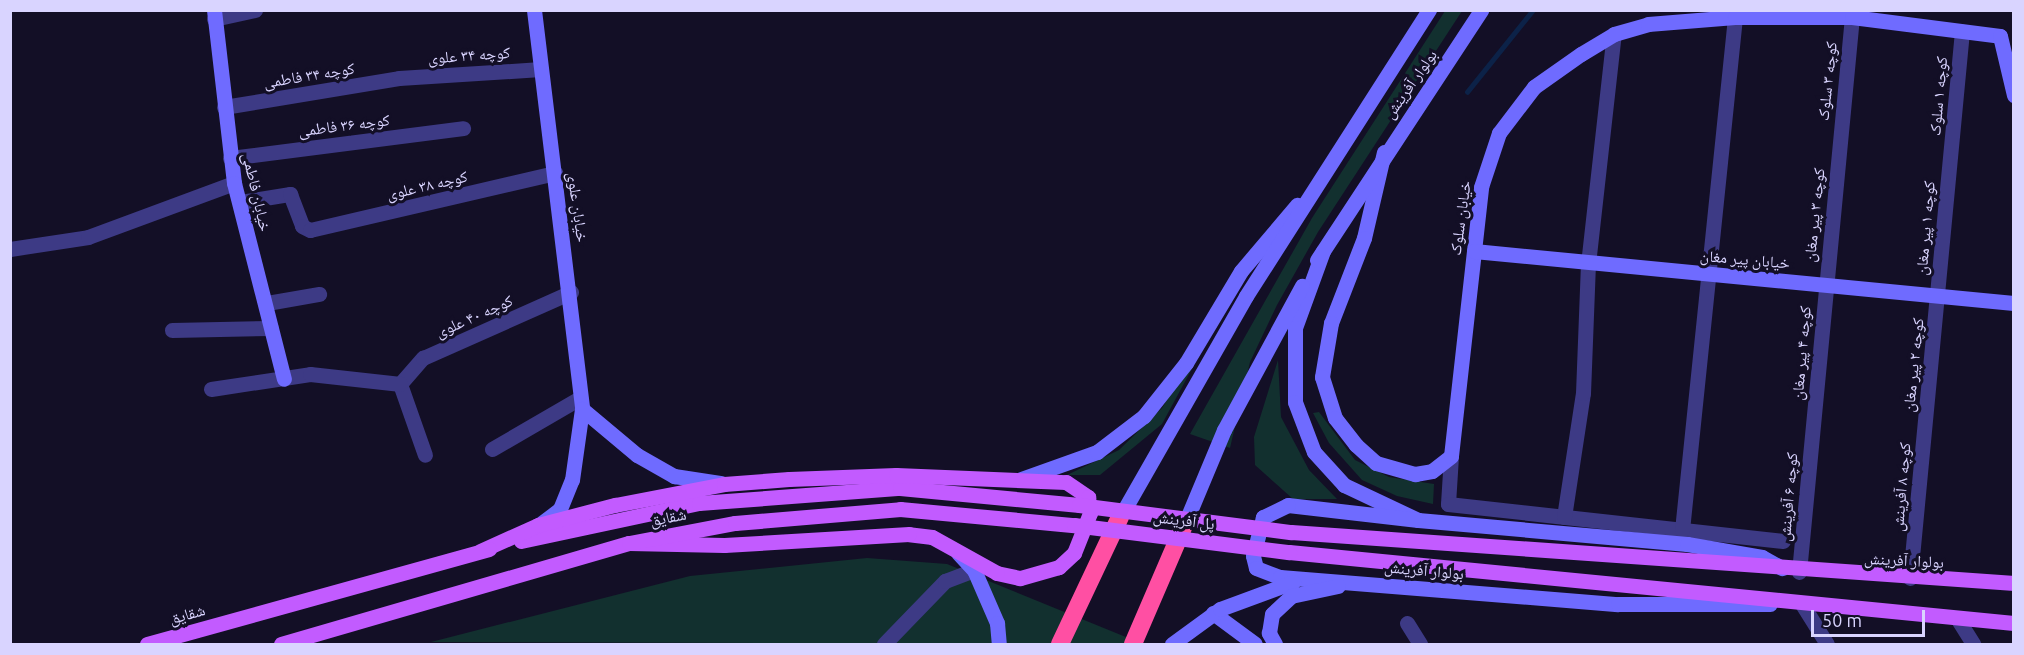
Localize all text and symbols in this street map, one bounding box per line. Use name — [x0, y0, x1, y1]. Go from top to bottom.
street label: کوچه ۳ سلوک — [1813, 40, 1841, 122]
street label: کوچه ۳۴ علوی — [427, 43, 511, 67]
street label: بولوار آفرینش — [1379, 46, 1441, 122]
street label: کوچه ۱ سلوک — [1925, 56, 1951, 136]
street label: کوچه ۳۴ فاطمی — [262, 58, 356, 92]
street label: کوچه ۳۶ فاطمی — [297, 110, 391, 140]
street label: خیابان فاطمی — [239, 151, 275, 233]
street label: کوچه ۳۸ علوی — [385, 166, 469, 204]
street label: کوچه ۳ پیر مغان — [1799, 167, 1829, 263]
street label: خیابان علوی — [564, 171, 592, 243]
street label: خیابان سلوک — [1445, 180, 1475, 256]
street label: کوچه ۱ پیر مغان — [1911, 180, 1939, 276]
street label: خیابان پیر مغان — [1699, 246, 1791, 272]
street label: کوچه ۴۰ علوی — [432, 290, 516, 342]
street label: کوچه ۴ پیر مغان — [1787, 305, 1815, 401]
street label: کوچه ۲ پیر مغان — [1898, 317, 1928, 413]
street label: کوچه ۸ آفرینش — [1888, 442, 1914, 532]
street label: کوچه ۶ آفرینش — [1775, 452, 1801, 542]
street label: شقایق — [648, 504, 688, 530]
street label: پل آفرینش — [1152, 507, 1216, 533]
street label: بولوار آفرینش — [1864, 548, 1944, 572]
street label: بولوار آفرینش — [1383, 557, 1465, 583]
scale bar — [1814, 598, 1928, 636]
street label: شقایق — [167, 600, 207, 628]
text: 50 m — [1822, 610, 1862, 630]

